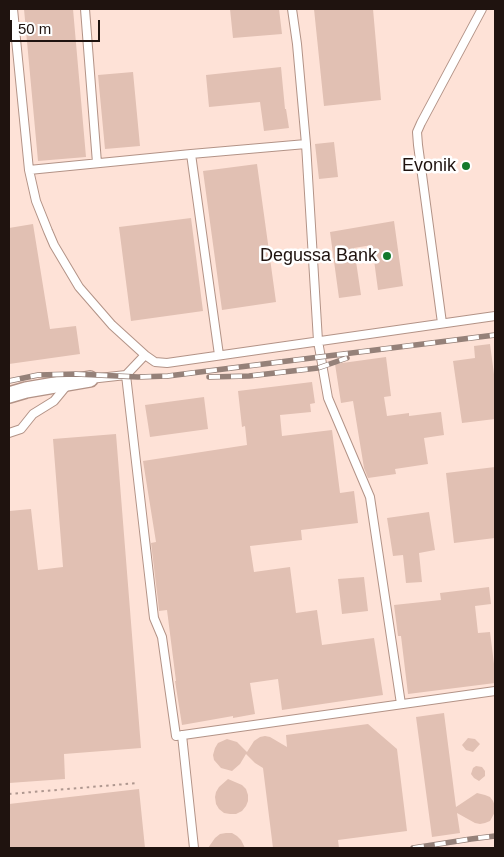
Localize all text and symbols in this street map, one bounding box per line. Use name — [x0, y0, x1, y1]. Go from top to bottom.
scale bar — [12, 10, 102, 42]
text: 50 m — [18, 20, 51, 37]
place label: Evonik — [402, 155, 456, 177]
marker: Evonik — [460, 160, 472, 172]
place label: Degussa Bank — [260, 245, 377, 267]
marker: Degussa Bank — [381, 250, 393, 262]

